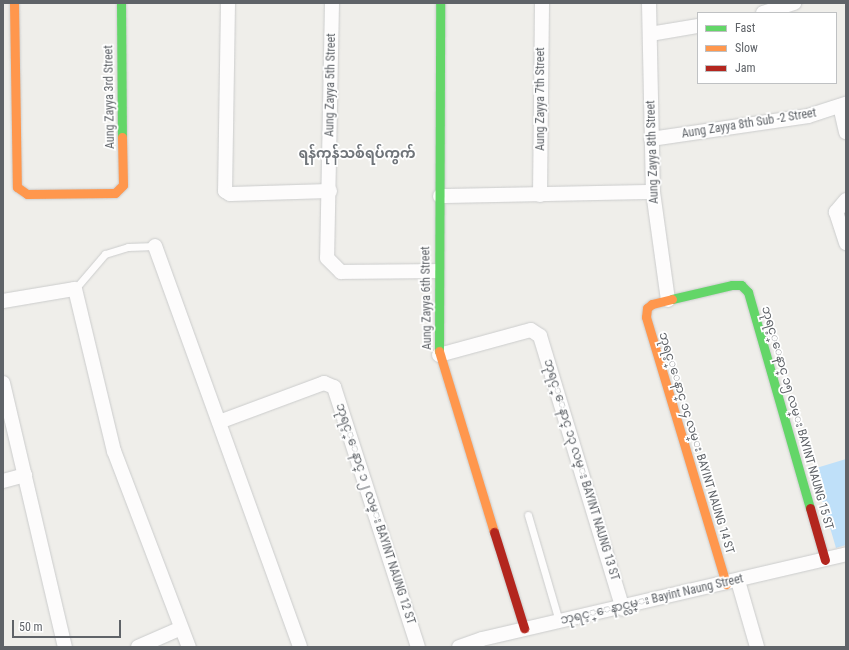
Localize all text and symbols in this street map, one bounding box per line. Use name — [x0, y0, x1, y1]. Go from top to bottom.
legend — [697, 12, 837, 84]
text: Fast — [735, 21, 755, 35]
street label: Aung Zayya 5th Street — [323, 33, 339, 137]
text: Slow — [735, 41, 758, 55]
street label: Aung Zayya 3rd Street — [102, 45, 118, 149]
street label: Aung Zayya 7th Street — [534, 47, 548, 151]
text: Jam — [735, 61, 756, 75]
street label: Aung Zayya 8th Street — [644, 100, 662, 204]
street label: Aung Zayya 8th Sub -2 Street — [681, 106, 817, 142]
district label: ရန်ကုန်သစ်ရပ်ကွက် — [298, 145, 416, 161]
street label: Aung Zayya 6th Street — [419, 246, 435, 350]
street label: ဘုရင့္ေနာင္ ၁၅ လမ္း BAYINT NAUNG 15 ST — [758, 305, 836, 531]
street label: ဘုရင့္ေနာင္ ၁၄ လမ္း BAYINT NAUNG 14 ST — [655, 330, 737, 556]
street label: ဘုရင့္ေနာင္ ၁၃ လမ္း BAYINT NAUNG 13 ST — [540, 357, 622, 583]
street label: ဘုရင့္ေနာင္ ၁၂ လမ္း BAYINT NAUNG 12 ST — [332, 401, 418, 627]
street label: ဘုရင့္ေနာင္လမ္း Bayint Naung Street — [559, 572, 745, 628]
scale bar — [14, 612, 123, 638]
text: 50 m — [19, 620, 43, 634]

